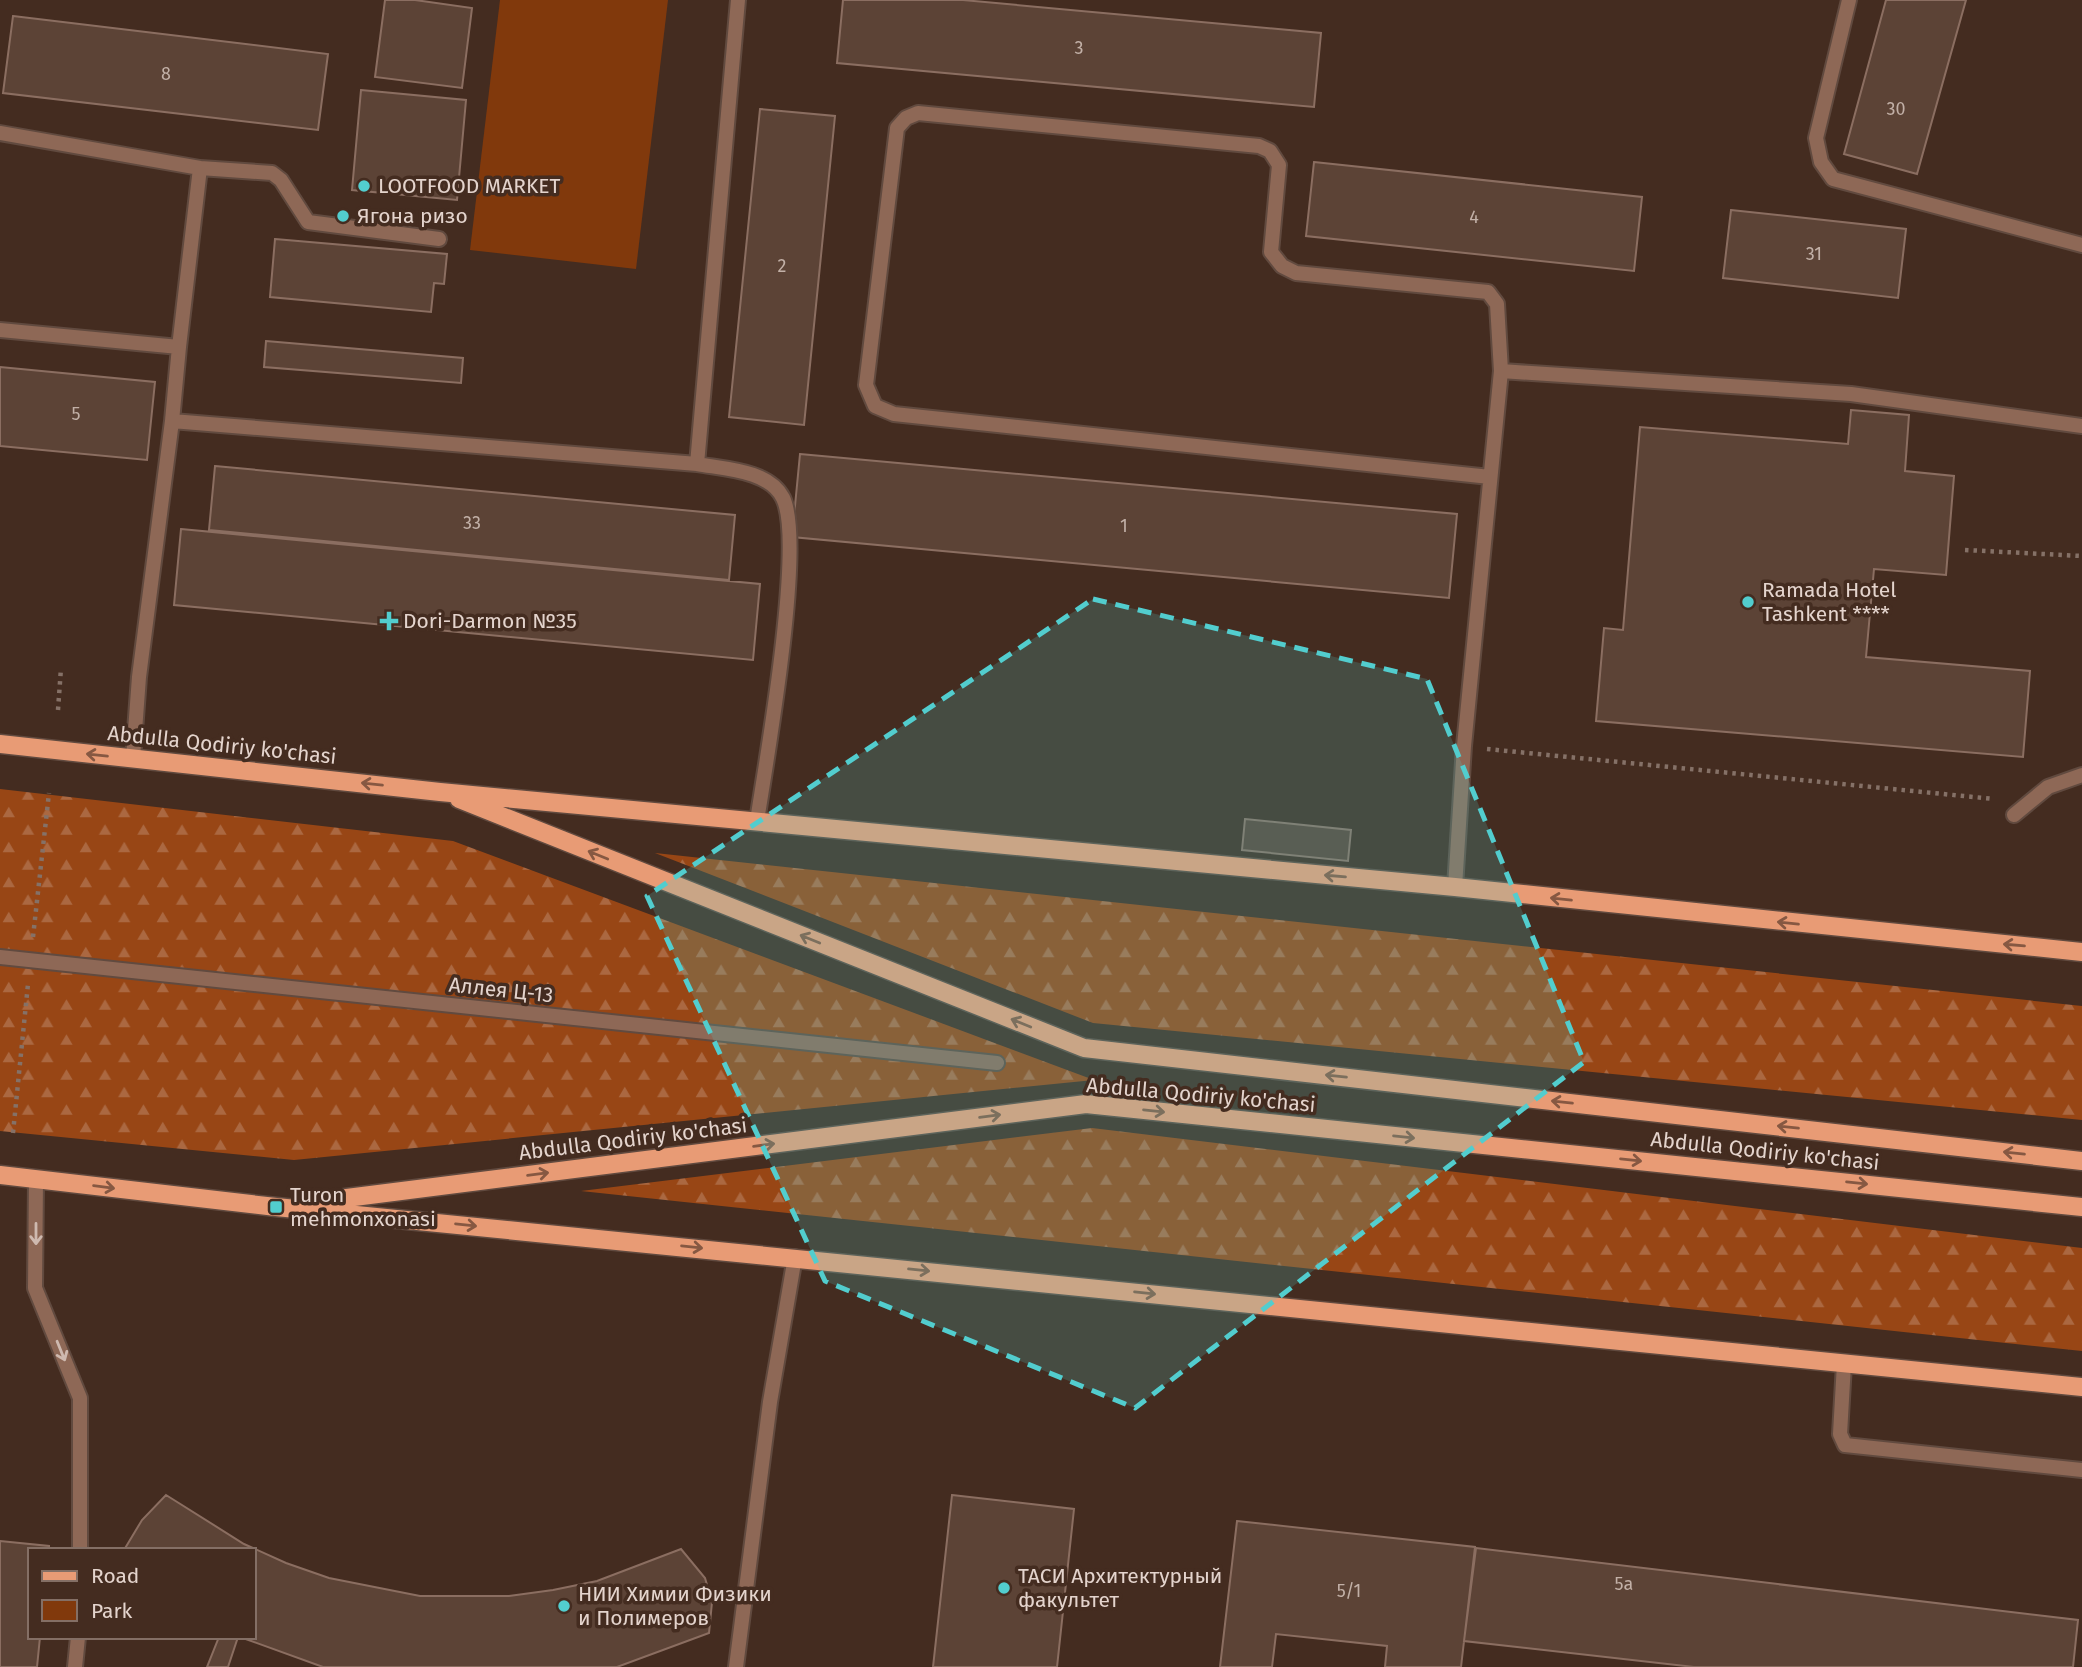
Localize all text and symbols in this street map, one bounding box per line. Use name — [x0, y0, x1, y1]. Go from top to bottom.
house number: 3 — [1075, 37, 1083, 59]
house number: 8 — [161, 63, 171, 85]
house number: 30 — [1886, 98, 1906, 120]
place label: LOOTFOOD MARKET — [378, 173, 560, 199]
marker: LOOTFOOD MARKET — [356, 178, 372, 194]
place label: Ягона ризо — [357, 203, 468, 229]
house number: 4 — [1469, 206, 1479, 228]
marker: Ягона ризо — [335, 208, 351, 224]
house number: 31 — [1806, 243, 1822, 265]
house number: 2 — [778, 255, 787, 277]
house number: 5 — [71, 403, 81, 425]
house number: 33 — [463, 512, 481, 534]
house number: 1 — [1120, 515, 1128, 537]
place label: Ramada Hotel Tashkent **** — [1762, 577, 1896, 627]
marker: Ramada Hotel Tashkent **** — [1740, 594, 1756, 610]
place label: Dori-Darmon №35 — [403, 608, 577, 634]
marker: Dori-Darmon №35 — [381, 613, 397, 629]
street label: Abdulla Qodiriy ko'chasi — [106, 720, 338, 770]
one-way arrow — [86, 748, 109, 761]
one-way arrow — [361, 778, 384, 791]
one-way arrow — [588, 847, 610, 860]
one-way arrow — [1324, 869, 1347, 882]
one-way arrow — [1551, 892, 1573, 905]
one-way arrow — [1777, 917, 1799, 930]
one-way arrow — [799, 931, 821, 944]
one-way arrow — [2003, 938, 2026, 951]
street label: Аллея Ц-13 — [447, 972, 555, 1008]
one-way arrow — [1011, 1015, 1032, 1028]
one-way arrow — [1325, 1070, 1348, 1083]
street label: Abdulla Qodiriy ko'chasi — [1085, 1072, 1317, 1118]
one-way arrow — [1551, 1095, 1574, 1108]
one-way arrow — [1142, 1105, 1164, 1118]
one-way arrow — [978, 1110, 1000, 1123]
street label: Abdulla Qodiriy ko'chasi — [517, 1112, 749, 1166]
one-way arrow — [1777, 1121, 1800, 1134]
street label: Abdulla Qodiriy ko'chasi — [1649, 1126, 1881, 1176]
one-way arrow — [1393, 1131, 1415, 1144]
one-way arrow — [752, 1139, 775, 1152]
one-way arrow — [2003, 1146, 2026, 1159]
one-way arrow — [1619, 1154, 1641, 1167]
one-way arrow — [526, 1167, 549, 1180]
one-way arrow — [1845, 1177, 1868, 1190]
one-way arrow — [92, 1181, 115, 1194]
place label: Turon mehmonxonasi — [290, 1182, 436, 1232]
marker: Turon mehmonxonasi — [268, 1199, 284, 1215]
one-way arrow — [454, 1219, 477, 1232]
one-way arrow — [29, 1222, 43, 1245]
one-way arrow — [681, 1241, 703, 1254]
one-way arrow — [907, 1264, 930, 1277]
one-way arrow — [1133, 1286, 1156, 1299]
one-way arrow — [55, 1340, 68, 1362]
legend — [28, 1548, 256, 1639]
text: Road — [91, 1563, 139, 1589]
place label: ТАСИ Архитектурный факультет — [1018, 1563, 1222, 1613]
house number: 5a — [1615, 1573, 1633, 1595]
marker: ТАСИ Архитектурный факультет — [996, 1580, 1012, 1596]
house number: 5/1 — [1337, 1580, 1361, 1602]
place label: НИИ Химии Физики и Полимеров — [578, 1581, 772, 1631]
text: Park — [91, 1598, 133, 1624]
marker: НИИ Химии Физики и Полимеров — [556, 1598, 572, 1614]

